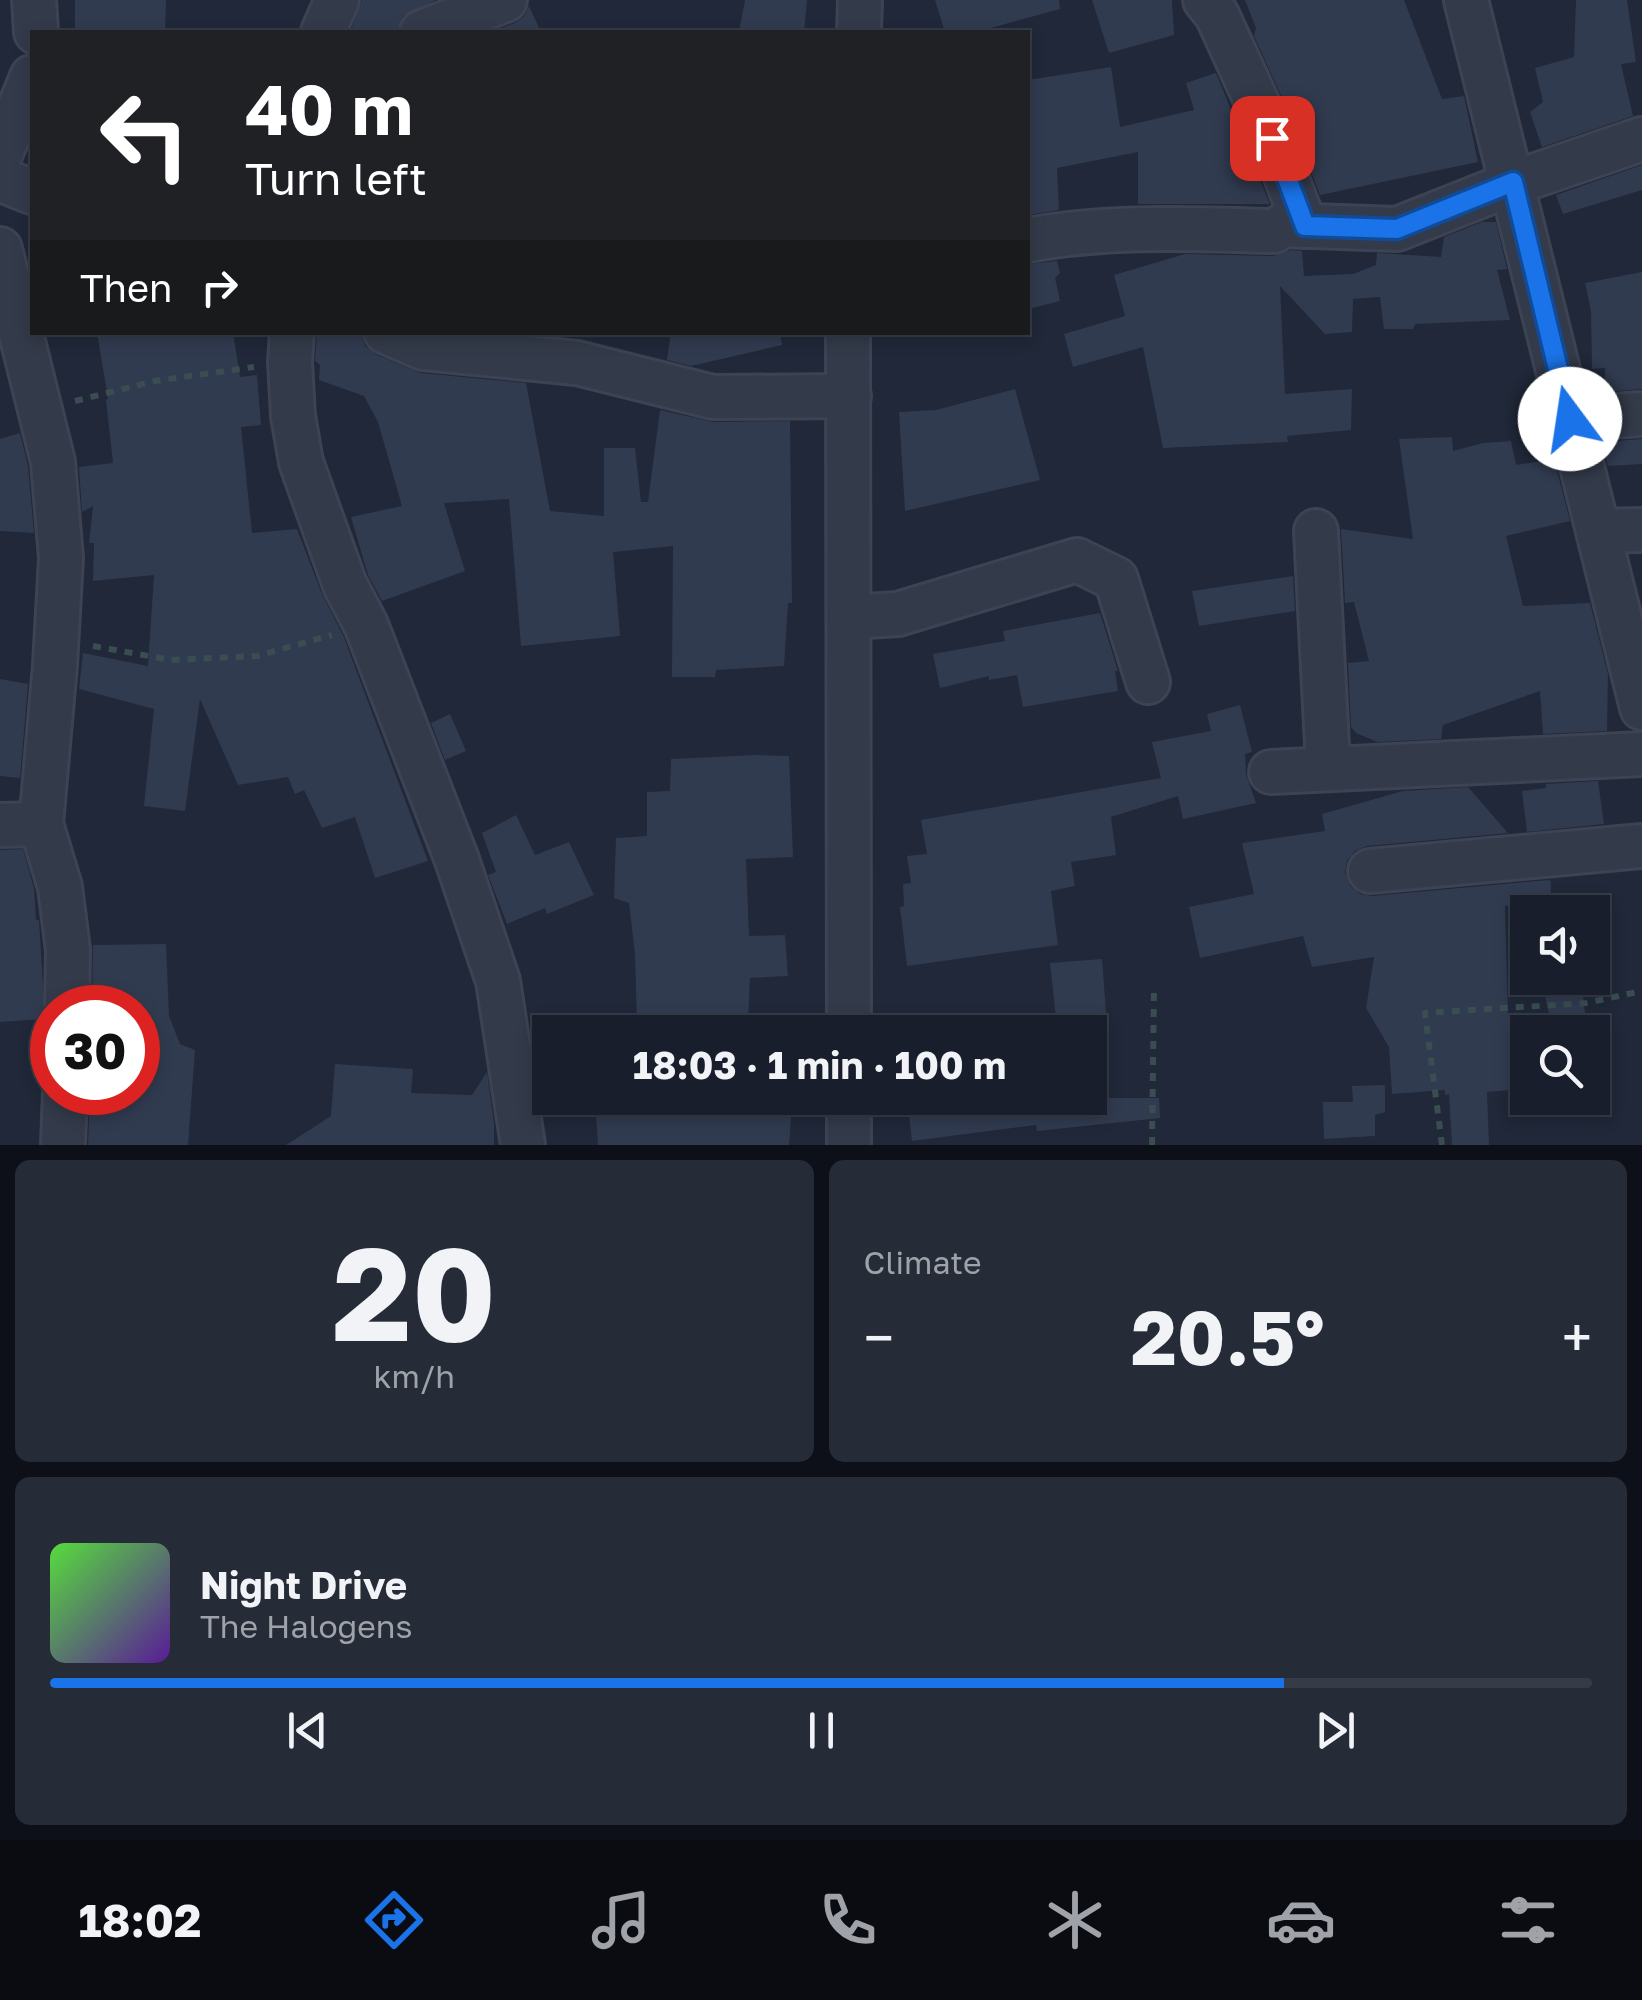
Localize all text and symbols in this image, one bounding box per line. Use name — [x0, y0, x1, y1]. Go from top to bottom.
text: 40 m — [245, 66, 413, 150]
icon: left — [80, 70, 210, 200]
pin — [1230, 96, 1315, 181]
icon: arrive — [1245, 111, 1300, 166]
text: Turn left — [245, 151, 427, 205]
icon: right — [192, 260, 247, 315]
text: Then — [80, 265, 172, 310]
position arrow — [1518, 367, 1622, 471]
map controls — [1510, 895, 1610, 1115]
button: sound — [1510, 895, 1610, 995]
speed limit sign: 30 — [30, 985, 160, 1115]
button: search — [1510, 1015, 1610, 1115]
text: 18:03 · 1 min · 100 m — [633, 1042, 1006, 1087]
text: 20 — [332, 1214, 496, 1370]
text: Climate — [864, 1243, 982, 1281]
text: 20.5° — [1131, 1291, 1325, 1382]
text: − — [864, 1304, 894, 1370]
text: + — [1562, 1304, 1592, 1370]
text: km/h — [374, 1357, 455, 1395]
text: Night Drive — [200, 1562, 407, 1607]
text: The Halogens — [200, 1607, 412, 1645]
icon: previous — [280, 1703, 335, 1758]
icon: pause — [794, 1703, 849, 1758]
icon: next — [1308, 1703, 1363, 1758]
icon: directions — [359, 1885, 429, 1955]
icon: music — [586, 1885, 656, 1955]
icon: phone — [813, 1885, 883, 1955]
icon: climate — [1040, 1885, 1110, 1955]
icon: car — [1266, 1885, 1336, 1955]
icon: filters — [1493, 1885, 1563, 1955]
text: 18:02 — [78, 1893, 202, 1947]

